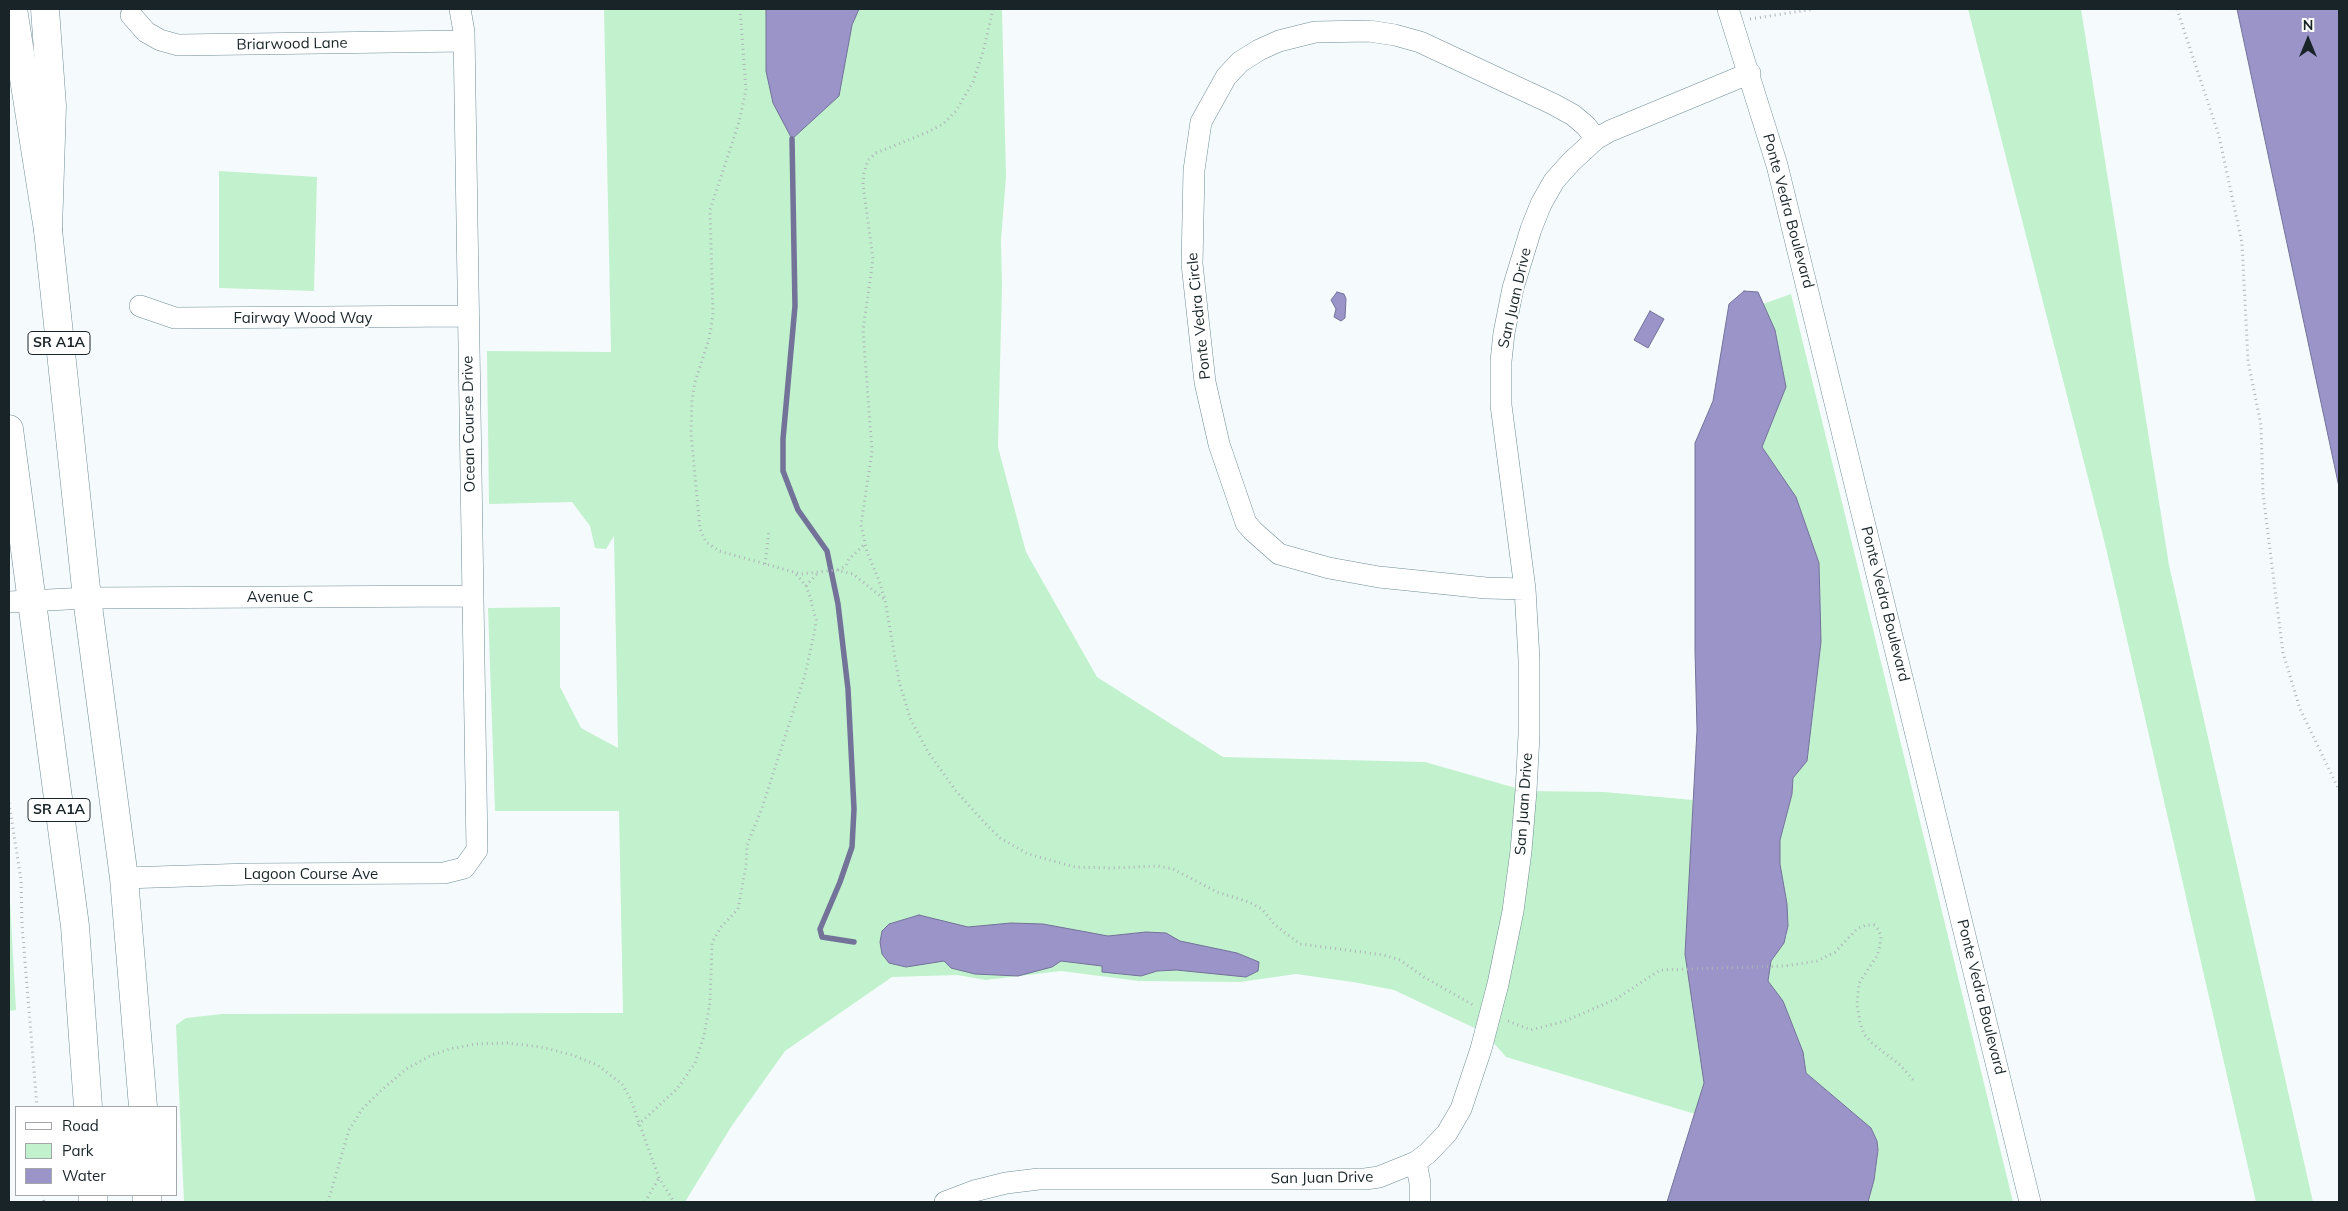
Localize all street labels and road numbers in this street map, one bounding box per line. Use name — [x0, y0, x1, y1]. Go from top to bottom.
street label: Briarwood Lane — [236, 34, 348, 54]
street label: Ponte Vedra Boulevard — [1759, 132, 1817, 290]
street label: San Juan Drive — [1495, 246, 1535, 350]
street label: Ponte Vedra Circle — [1183, 252, 1215, 380]
street label: Fairway Wood Way — [234, 309, 372, 327]
road number: SR A1A — [28, 332, 90, 354]
street label: Ocean Course Drive — [459, 355, 479, 493]
street label: Ponte Vedra Boulevard — [1857, 525, 1913, 683]
street label: Avenue C — [247, 588, 313, 606]
street label: San Juan Drive — [1511, 752, 1537, 856]
road number: SR A1A — [28, 798, 90, 822]
street label: Lagoon Course Ave — [244, 865, 378, 883]
street label: Ponte Vedra Boulevard — [1953, 918, 2009, 1076]
street label: San Juan Drive — [1271, 1168, 1373, 1188]

